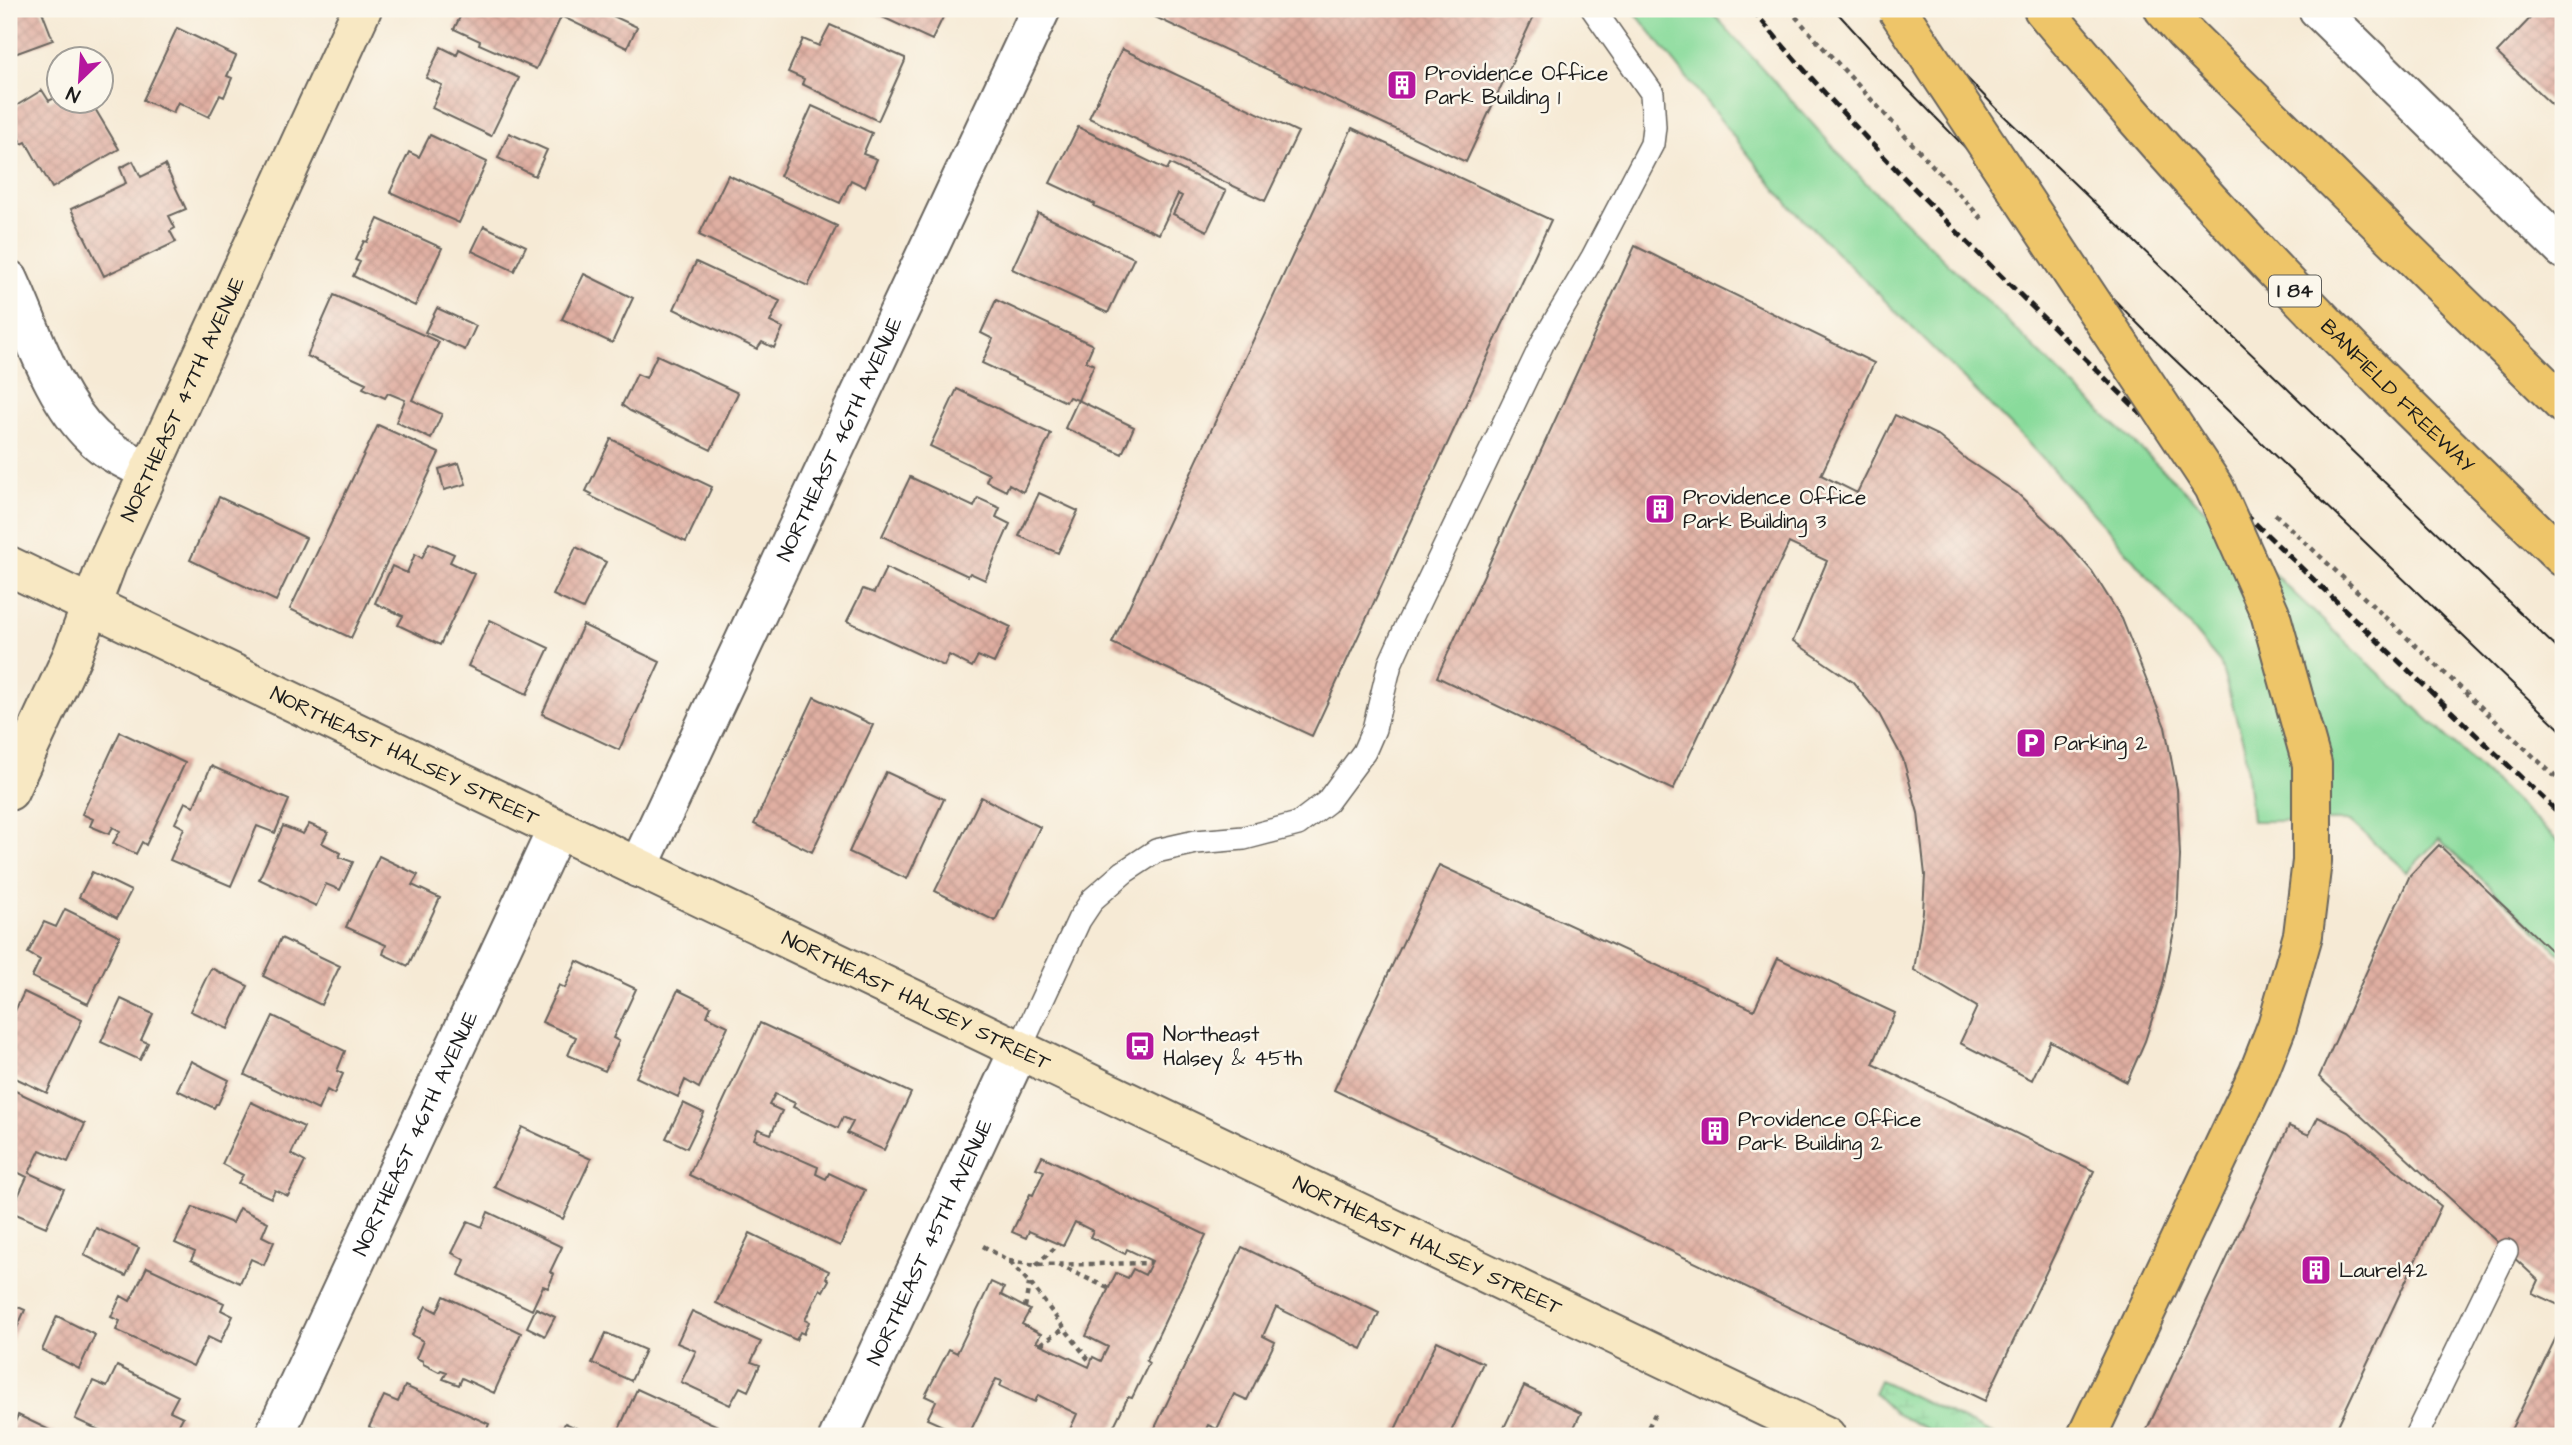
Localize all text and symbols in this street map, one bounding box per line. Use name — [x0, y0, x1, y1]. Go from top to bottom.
north arrow — [46, 46, 116, 116]
place label: Providence Office Park Building 1 — [1425, 59, 1608, 114]
building icon: Providence Office Park Building 1 — [1385, 68, 1419, 102]
text: N — [62, 79, 85, 109]
street label: NORTHEAST 47TH AVENUE — [114, 271, 252, 526]
road number: I 84 — [2269, 276, 2321, 306]
street label: NORTHEAST 46TH AVENUE — [769, 311, 909, 566]
street label: BANFIELD FREEWAY — [2314, 312, 2481, 479]
place label: Providence Office Park Building 3 — [1683, 483, 1866, 538]
building icon: Providence Office Park Building 3 — [1643, 492, 1677, 526]
street label: NORTHEAST HALSEY STREET — [266, 679, 545, 833]
parking icon: Parking 2 — [2014, 726, 2048, 760]
place label: Parking 2 — [2054, 729, 2148, 760]
street label: NORTHEAST HALSEY STREET — [777, 924, 1056, 1078]
street label: NORTHEAST 46TH AVENUE — [346, 1006, 485, 1260]
place label: Northeast Halsey & 45th — [1163, 1020, 1303, 1075]
bus stop icon: Northeast Halsey & 45th — [1123, 1029, 1157, 1063]
place label: Providence Office Park Building 2 — [1738, 1105, 1921, 1160]
street label: NORTHEAST 45TH AVENUE — [859, 1114, 1000, 1370]
building icon: Providence Office Park Building 2 — [1698, 1114, 1732, 1148]
street label: NORTHEAST HALSEY STREET — [1289, 1169, 1568, 1322]
building icon: Laurel42 — [2299, 1253, 2333, 1287]
place label: Laurel42 — [2339, 1256, 2427, 1285]

